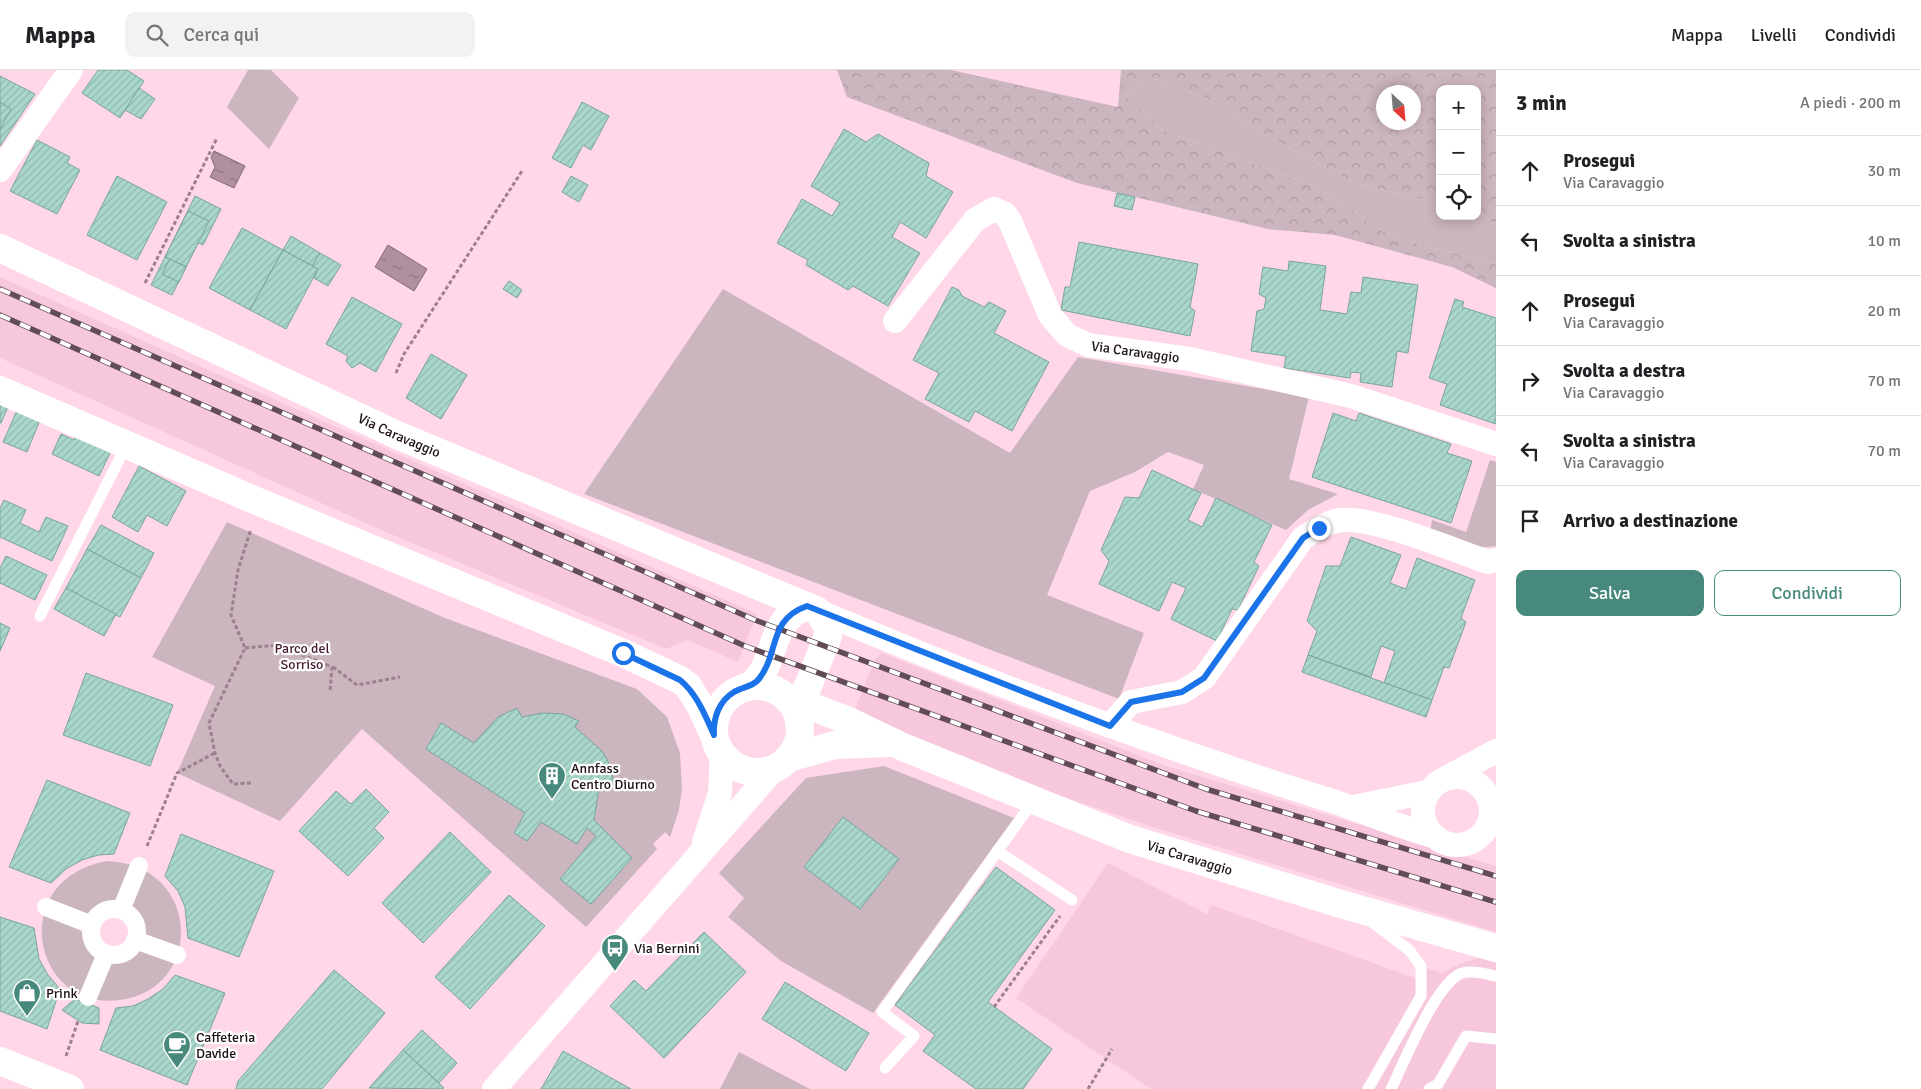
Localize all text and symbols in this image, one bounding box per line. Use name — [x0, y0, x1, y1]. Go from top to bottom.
search box — [125, 12, 475, 57]
text: Mappa — [25, 20, 95, 50]
icon: search — [143, 21, 171, 49]
text: Cerca qui — [183, 23, 259, 47]
text: Mappa — [1671, 24, 1723, 46]
text: Livelli — [1751, 24, 1797, 46]
text: Condividi — [1825, 24, 1896, 46]
north arrow — [1376, 85, 1421, 130]
map controls — [1436, 85, 1481, 220]
button: + — [1436, 85, 1481, 130]
text: 3 min — [1516, 90, 1567, 116]
text: A piedi · 200 m — [1800, 93, 1901, 113]
button: − — [1436, 130, 1481, 175]
text: Prosegui — [1563, 149, 1635, 173]
icon: ahead — [1516, 157, 1544, 185]
text: 30 m — [1867, 161, 1901, 181]
text: Via Caravaggio — [1563, 173, 1664, 193]
button: locate — [1436, 175, 1481, 220]
icon: left — [1516, 227, 1544, 255]
text: Svolta a sinistra — [1563, 229, 1696, 253]
text: 10 m — [1867, 231, 1901, 251]
text: Prosegui — [1563, 289, 1635, 313]
icon: ahead — [1516, 297, 1544, 325]
text: 20 m — [1867, 301, 1901, 321]
text: Via Caravaggio — [1563, 313, 1664, 333]
street label: Via Caravaggio — [1090, 338, 1180, 366]
text: Svolta a destra — [1563, 359, 1685, 383]
icon: right — [1516, 367, 1544, 395]
text: 70 m — [1867, 371, 1901, 391]
text: Via Caravaggio — [1563, 383, 1664, 403]
street label: Via Caravaggio — [355, 410, 443, 461]
text: Svolta a sinistra — [1563, 429, 1696, 453]
icon: left — [1516, 437, 1544, 465]
text: 70 m — [1867, 441, 1901, 461]
text: Via Caravaggio — [1563, 453, 1664, 473]
icon: arrive — [1516, 507, 1544, 535]
text: Arrivo a destinazione — [1563, 509, 1738, 533]
route end — [1308, 517, 1331, 540]
button: Salva — [1516, 570, 1704, 616]
button: Condividi — [1714, 570, 1901, 616]
park label: Parco del Sorriso — [274, 640, 330, 673]
route start — [612, 642, 635, 665]
place label: Annfass Centro Diurno — [571, 760, 655, 793]
building icon: Annfass Centro Diurno — [537, 761, 567, 800]
street label: Via Caravaggio — [1145, 837, 1235, 879]
bus stop icon: Via Bernini — [600, 933, 630, 972]
place label: Via Bernini — [634, 940, 700, 957]
shop icon: Prink — [12, 978, 42, 1017]
place label: Prink — [46, 985, 78, 1002]
place label: Caffeteria Davide — [196, 1029, 255, 1062]
cafe icon: Caffeteria Davide — [162, 1030, 192, 1069]

